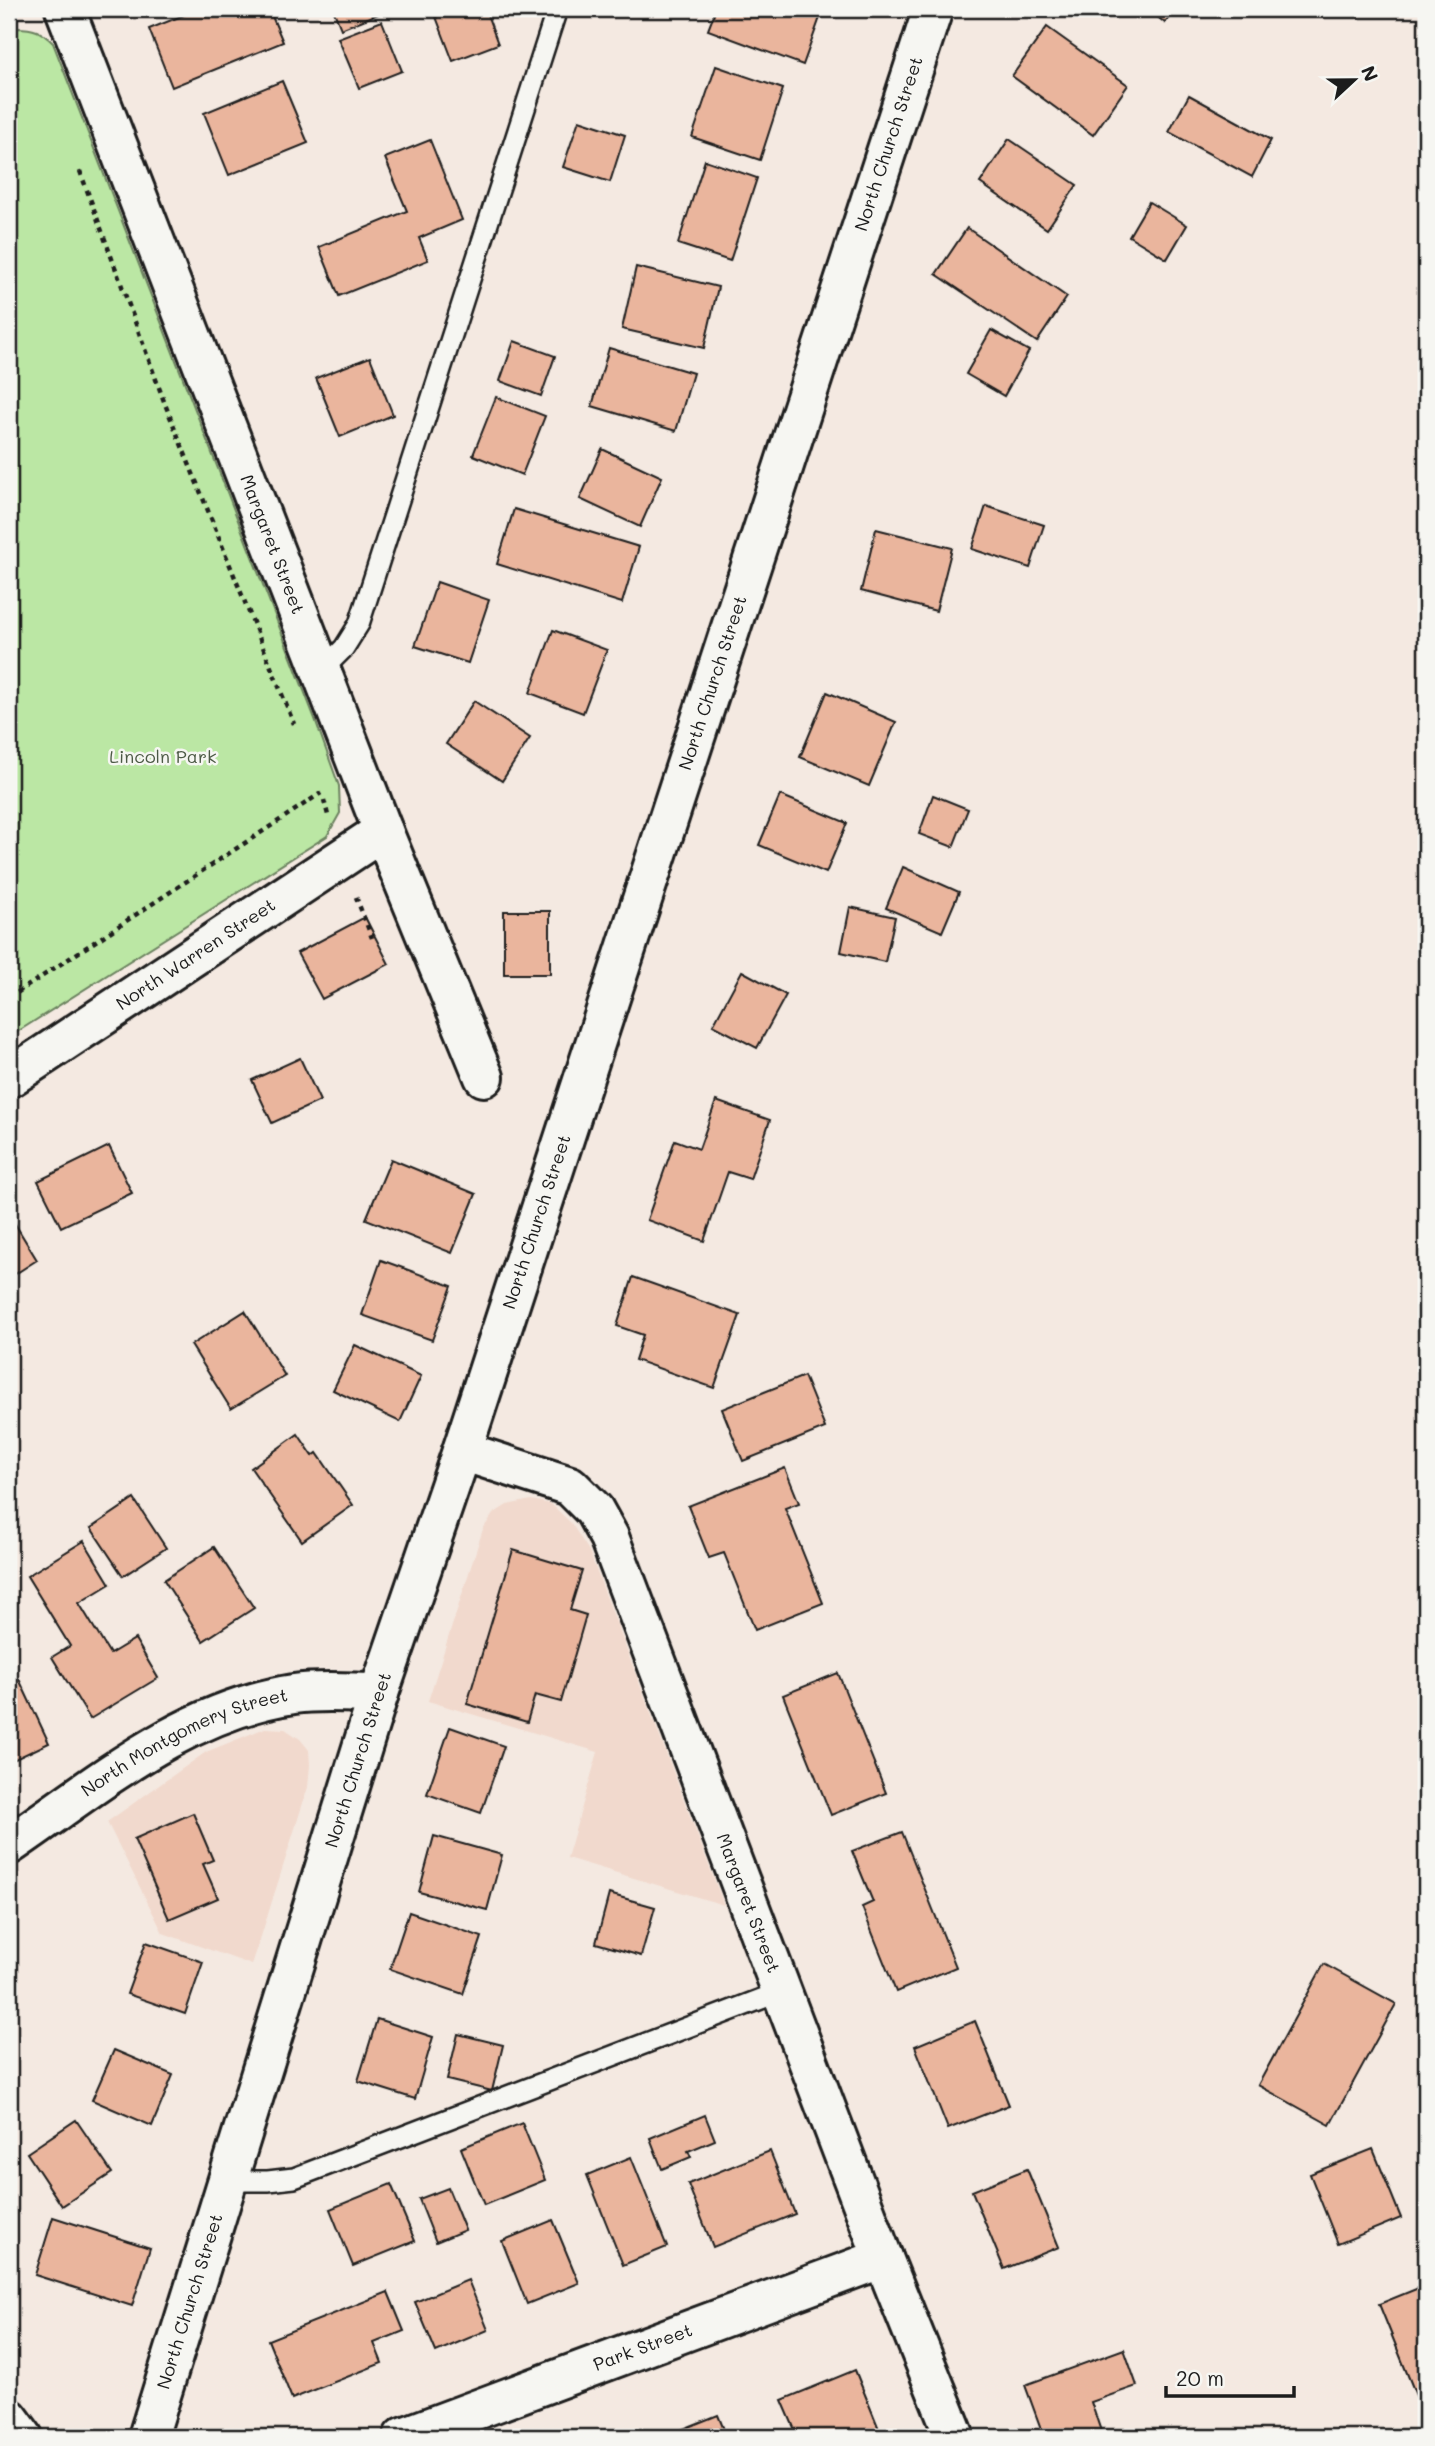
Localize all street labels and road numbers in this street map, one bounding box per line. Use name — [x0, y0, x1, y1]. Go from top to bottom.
street label: North Church Street — [848, 53, 928, 234]
street label: Margaret Street — [235, 471, 311, 617]
street label: North Church Street — [672, 592, 752, 773]
street label: North Warren Street — [111, 892, 280, 1015]
street label: North Church Street — [496, 1131, 576, 1312]
street label: North Church Street — [319, 1669, 396, 1850]
street label: North Montgomery Street — [76, 1682, 289, 1802]
street label: Margaret Street — [712, 1830, 786, 1976]
street label: North Church Street — [151, 2210, 228, 2392]
street label: Park Street — [590, 2317, 695, 2376]

